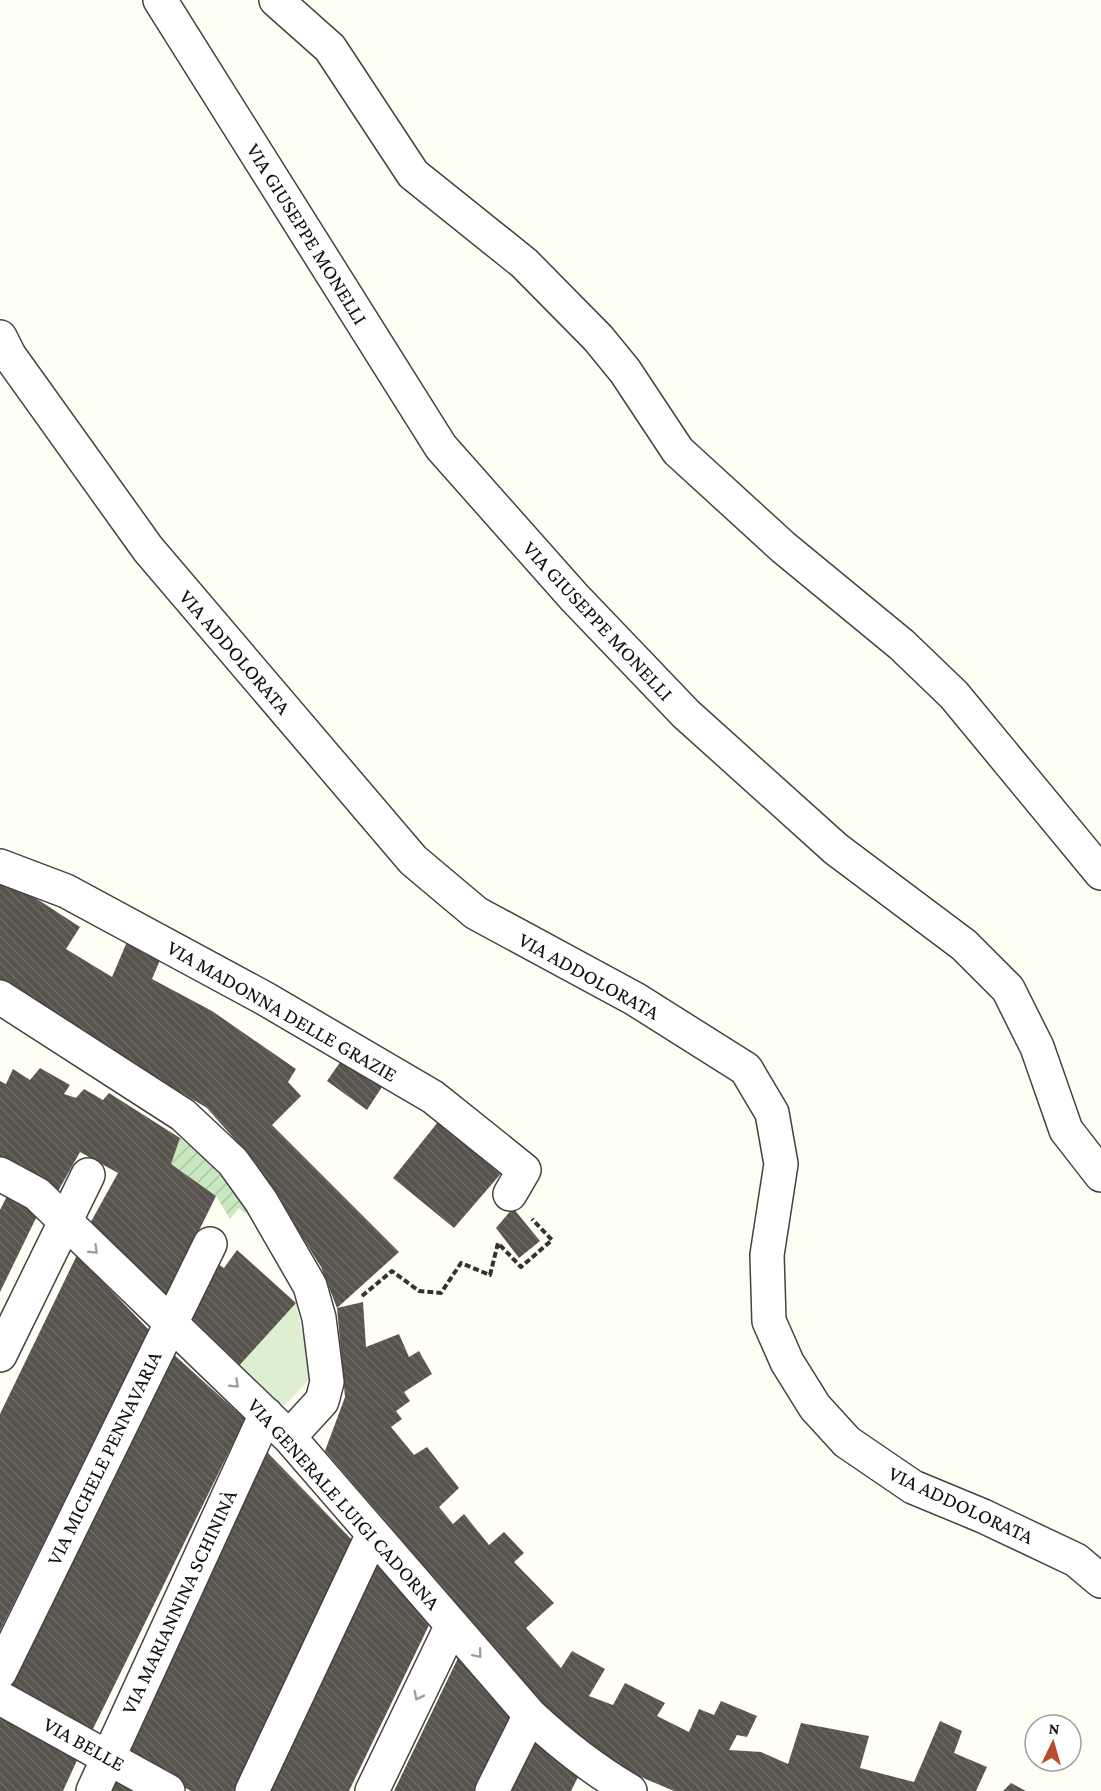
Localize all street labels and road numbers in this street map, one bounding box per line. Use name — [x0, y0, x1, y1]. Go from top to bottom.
street label: VIA GIUSEPPE MONELLI — [241, 139, 373, 329]
street label: VIA GIUSEPPE MONELLI — [518, 536, 678, 706]
street label: VIA ADDOLORATA — [174, 585, 296, 719]
street label: VIA ADDOLORATA — [514, 927, 664, 1025]
street label: VIA MADONNA DELLE GRAZIE — [163, 935, 401, 1087]
street label: VIA MICHELE PENNAVARIA — [42, 1347, 166, 1569]
street label: VIA GENERALE LUIGI CADORNA — [243, 1393, 445, 1615]
street label: VIA ADDOLORATA — [885, 1461, 1038, 1549]
street label: VIA MARIANNINA SCHININÀ — [116, 1486, 242, 1718]
street label: VIA BELLE — [39, 1712, 129, 1776]

